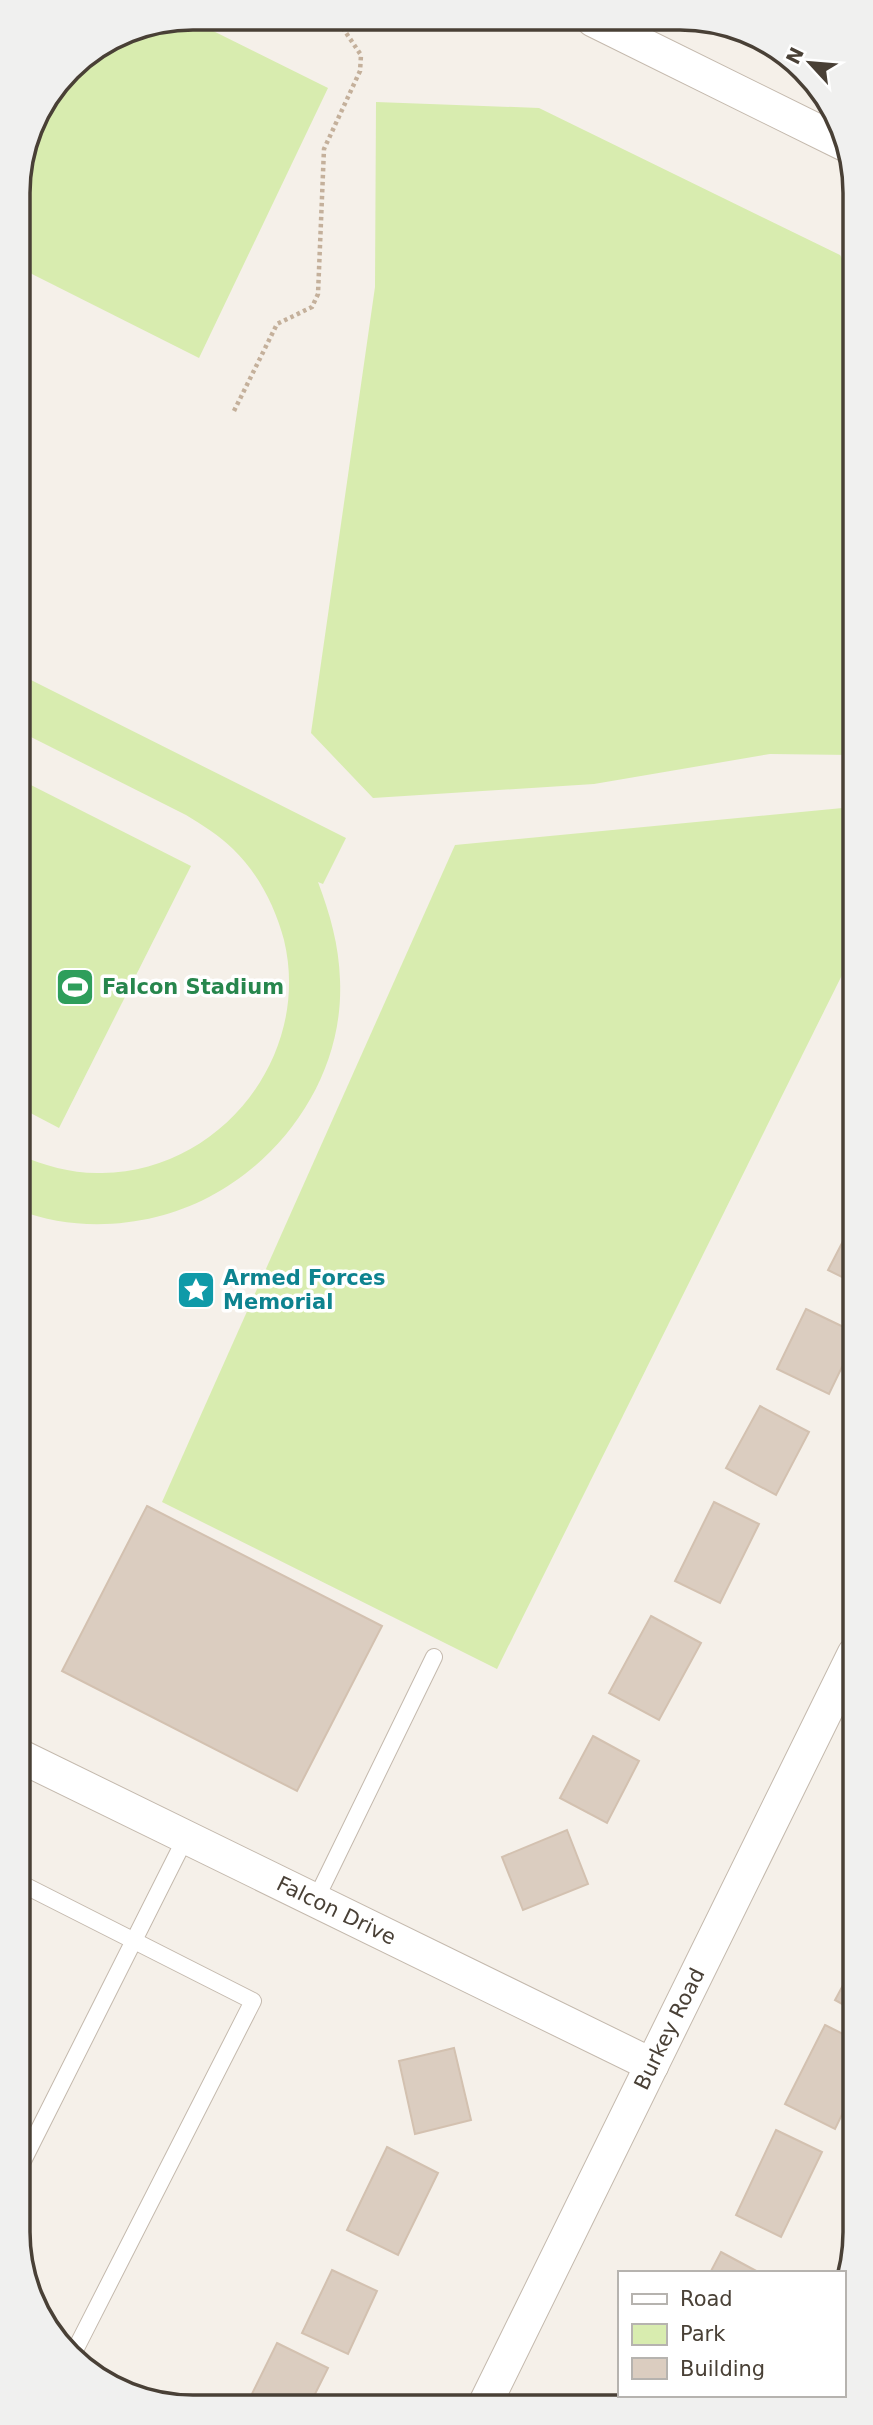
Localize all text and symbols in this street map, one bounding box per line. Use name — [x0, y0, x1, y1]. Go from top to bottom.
north arrow — [775, 28, 845, 98]
text: N — [781, 44, 808, 68]
sports icon: Falcon Stadium — [54, 966, 96, 1008]
place label: Falcon Stadium — [102, 975, 284, 999]
place label: Armed Forces Memorial — [223, 1266, 386, 1314]
place icon: Armed Forces Memorial — [175, 1269, 217, 1311]
street label: Falcon Drive — [273, 1871, 400, 1950]
street label: Burkey Road — [629, 1964, 710, 2094]
legend — [618, 2271, 845, 2397]
text: Road — [680, 2287, 733, 2311]
text: Park — [680, 2322, 726, 2346]
text: Building — [680, 2357, 765, 2381]

